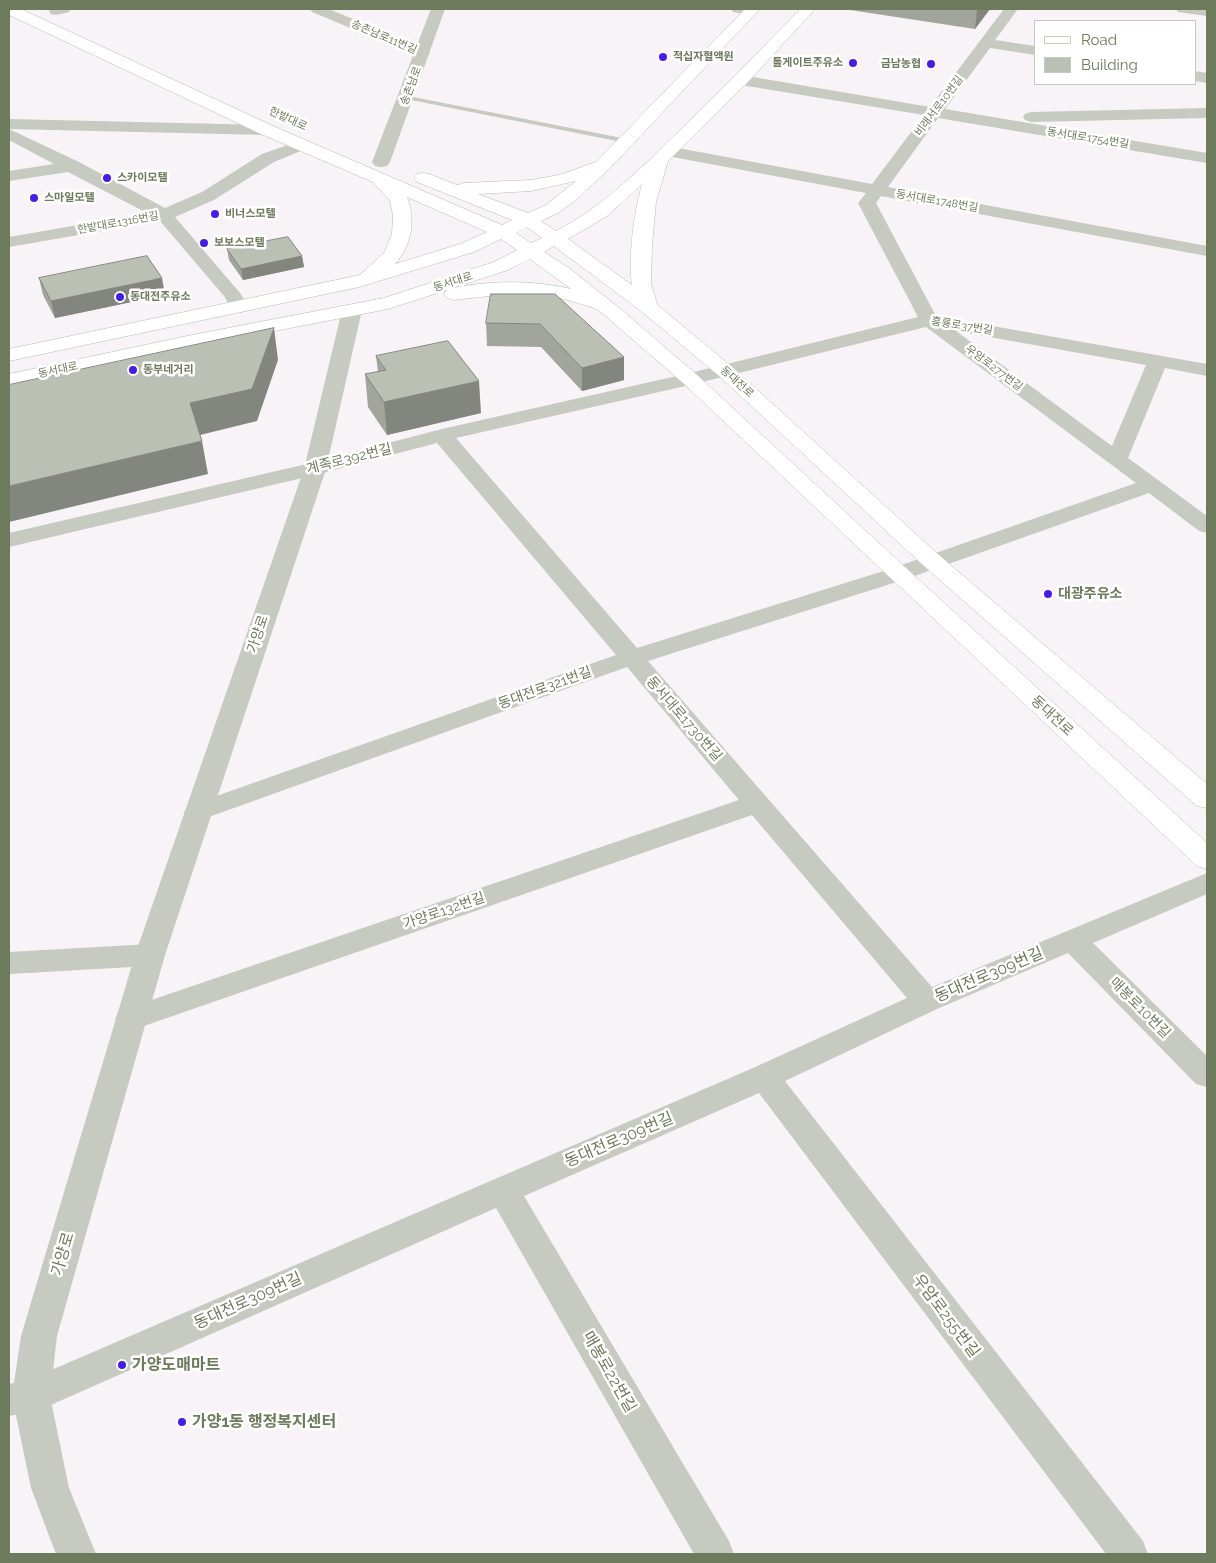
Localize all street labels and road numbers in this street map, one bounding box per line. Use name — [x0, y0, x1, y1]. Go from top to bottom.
street label: 송촌남로11번길 — [349, 17, 419, 57]
street label: 송촌남로 — [398, 65, 424, 107]
street label: 비래서로10번길 — [912, 73, 966, 139]
street label: 한밭대로 — [267, 104, 309, 134]
street label: 동서대로1754번길 — [1046, 125, 1130, 151]
street label: 동서대로1748번길 — [895, 187, 979, 215]
street label: 한밭대로1316번길 — [76, 209, 160, 237]
street label: 동서대로 — [432, 269, 474, 295]
street label: 흥룡로37번길 — [930, 315, 994, 337]
street label: 우암로277번길 — [963, 342, 1025, 394]
street label: 동서대로 — [37, 359, 79, 381]
street label: 동대전로 — [718, 364, 756, 400]
street label: 계족로392번길 — [305, 440, 393, 478]
street label: 가양로 — [244, 613, 272, 655]
street label: 동대전로321번길 — [496, 663, 594, 713]
street label: 동서대로1730번길 — [643, 673, 725, 765]
street label: 동대전로 — [1027, 692, 1077, 740]
street label: 가양로132번길 — [401, 889, 487, 933]
street label: 동대전로309번길 — [932, 943, 1046, 1007]
street label: 매봉로10번길 — [1106, 974, 1174, 1042]
street label: 동대전로309번길 — [562, 1108, 676, 1172]
street label: 가양로 — [48, 1230, 78, 1278]
street label: 동대전로309번길 — [191, 1269, 305, 1333]
street label: 우암로255번길 — [908, 1271, 984, 1361]
street label: 매봉로22번길 — [578, 1328, 640, 1416]

